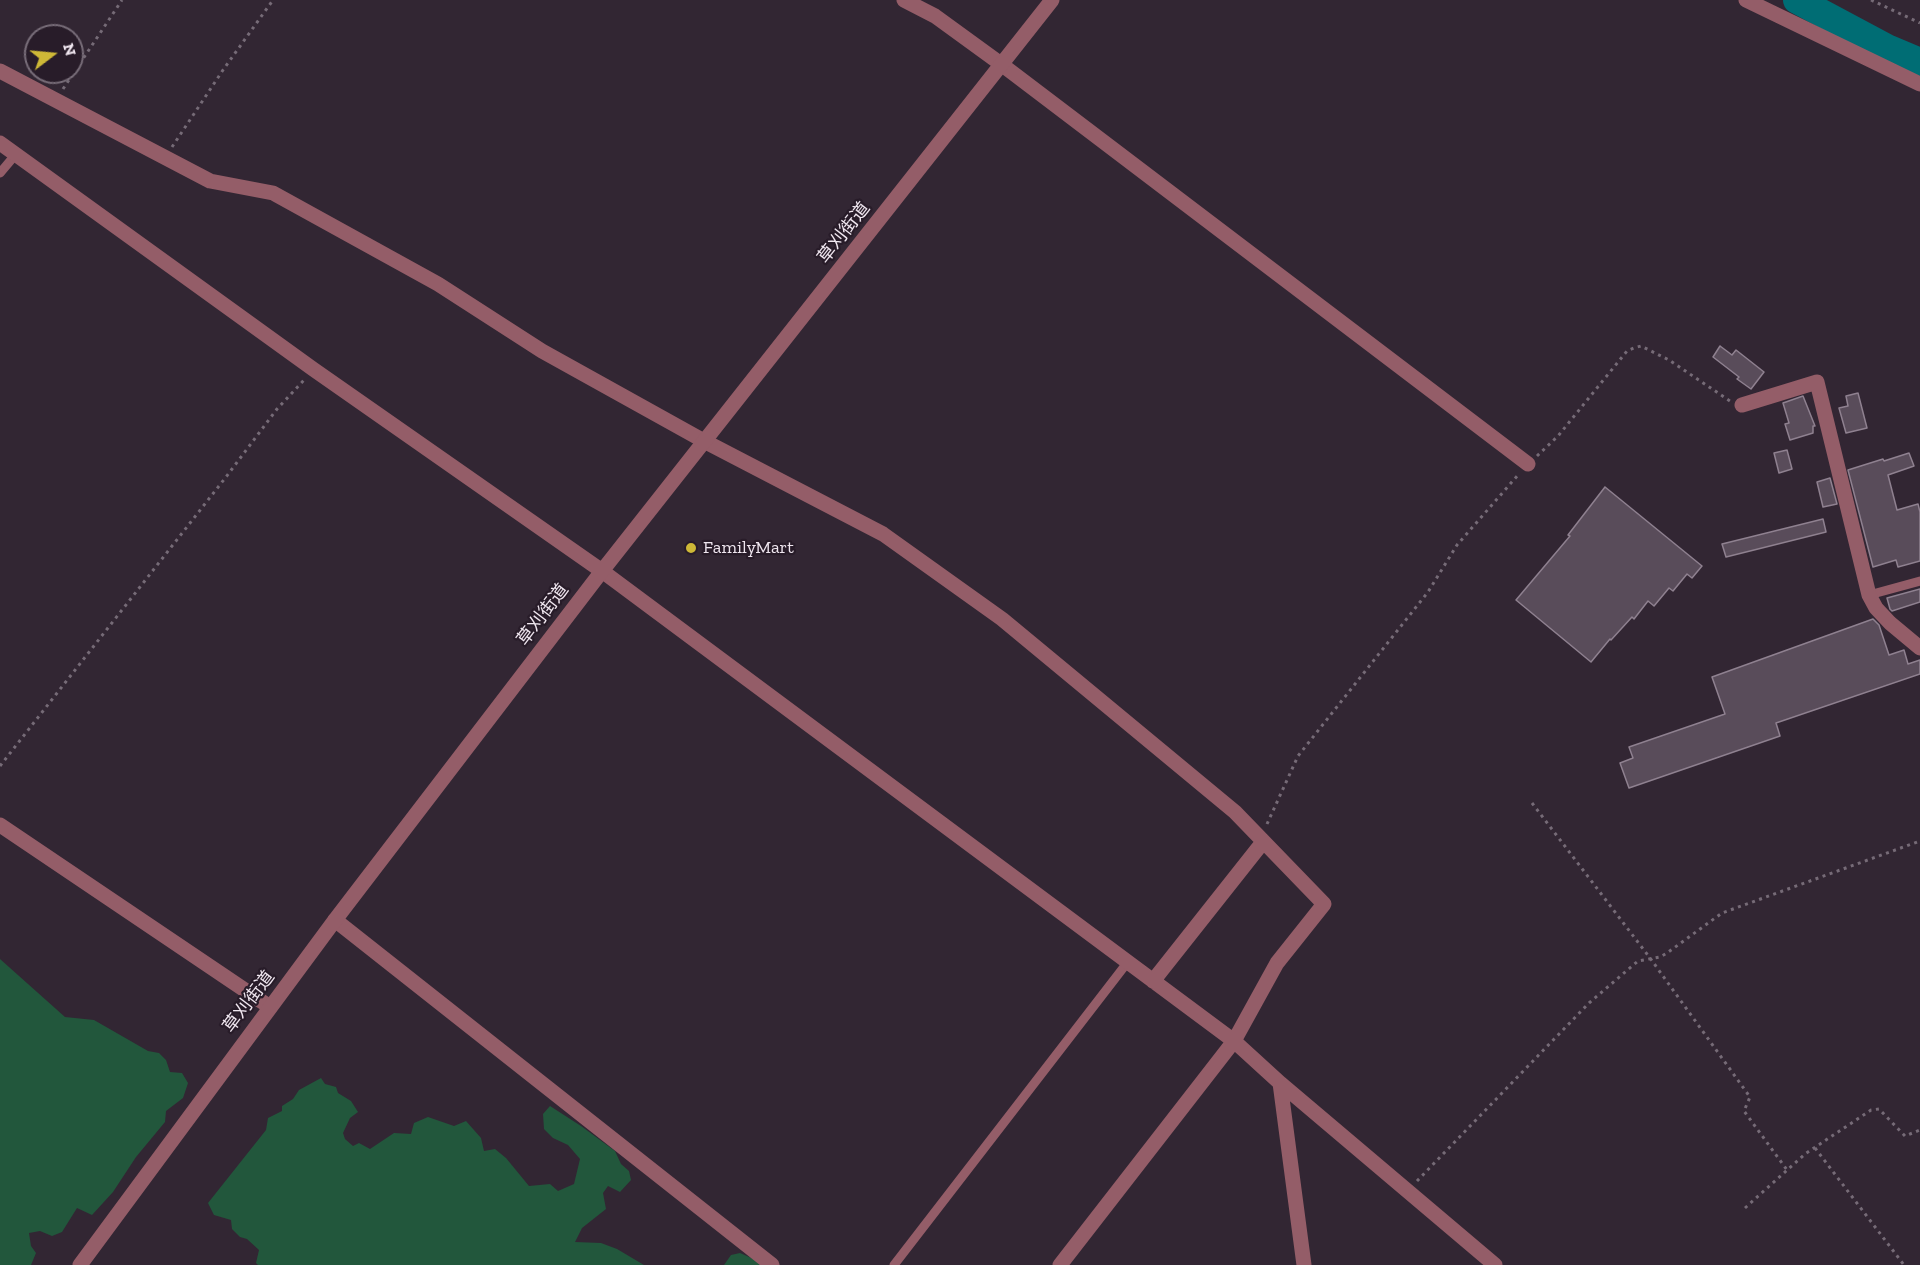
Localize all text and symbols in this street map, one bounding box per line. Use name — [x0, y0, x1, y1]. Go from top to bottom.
north arrow — [24, 24, 84, 84]
text: N — [59, 41, 81, 58]
street label: 草刈街道 — [813, 198, 875, 268]
place label: FamilyMart — [703, 537, 794, 559]
marker: FamilyMart — [684, 541, 698, 555]
street label: 草刈街道 — [513, 580, 573, 650]
street label: 草刈街道 — [219, 967, 279, 1037]

